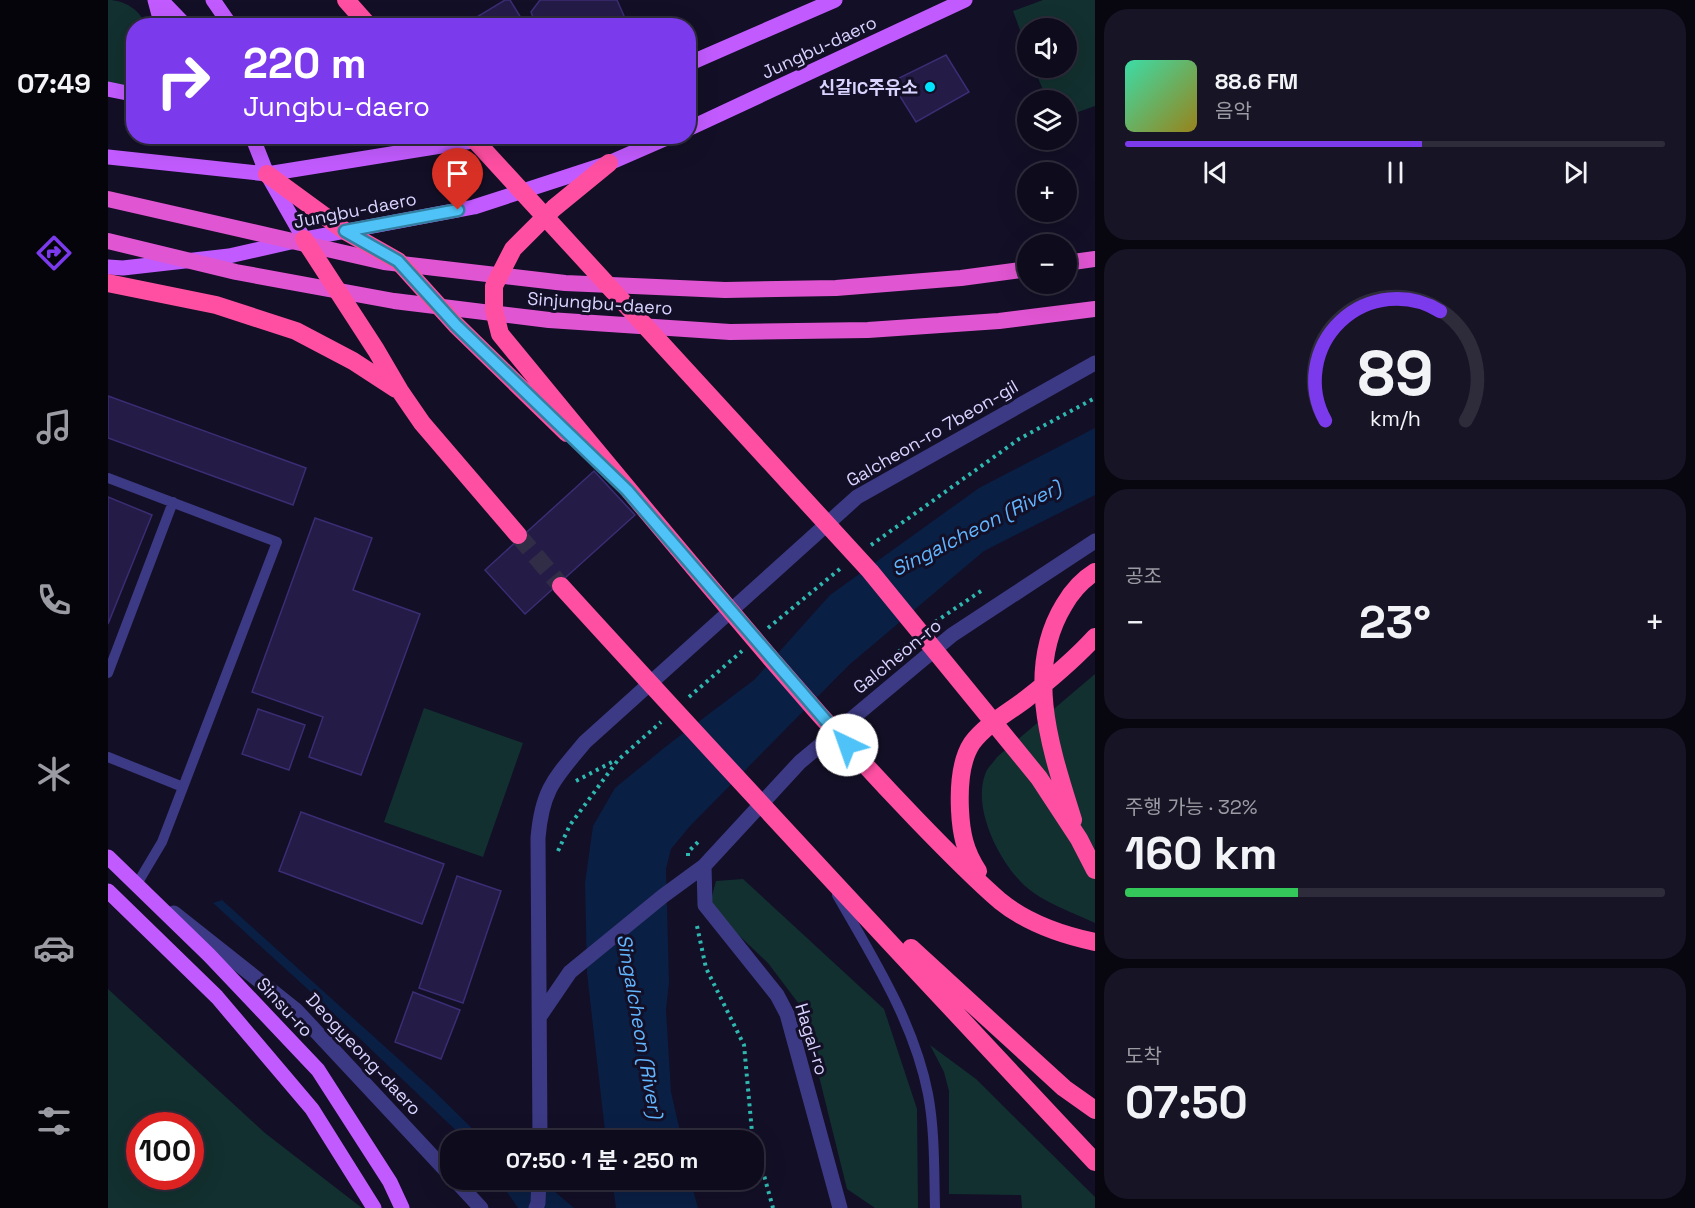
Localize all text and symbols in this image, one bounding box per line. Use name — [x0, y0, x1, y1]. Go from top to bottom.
street label: Jungbu-daero — [758, 10, 880, 84]
map controls — [1017, 18, 1077, 294]
button: sound — [1017, 18, 1077, 78]
text: 220 m — [243, 37, 367, 90]
icon: right — [144, 42, 222, 120]
text: 07:49 — [17, 66, 91, 101]
text: 88.6 FM — [1215, 67, 1298, 95]
place label: 신갈IC주유소 — [819, 76, 918, 99]
marker: 신갈IC주유소 — [923, 80, 937, 94]
text: Jungbu-daero — [243, 89, 430, 124]
button: layers — [1017, 90, 1077, 150]
text: 음악 — [1215, 98, 1252, 124]
pin — [432, 148, 483, 210]
icon: previous — [1199, 156, 1232, 189]
icon: pause — [1379, 156, 1412, 189]
icon: next — [1559, 156, 1592, 189]
icon: arrive — [441, 157, 474, 190]
button: + — [1017, 162, 1077, 222]
street label: Jungbu-daero — [292, 187, 418, 233]
icon: directions — [33, 232, 75, 274]
button: − — [1017, 234, 1077, 294]
street label: Sinjungbu-daero — [527, 286, 673, 320]
text: 89 — [1357, 334, 1433, 413]
street label: Galcheon-ro 7beon-gil — [842, 374, 1022, 492]
icon: music — [33, 406, 75, 448]
text: km/h — [1369, 406, 1421, 433]
water label: Singalcheon (River) — [887, 473, 1066, 582]
text: 공조 — [1125, 563, 1162, 589]
icon: phone — [33, 579, 75, 621]
text: 23° — [1359, 594, 1431, 651]
text: − — [1125, 602, 1145, 644]
text: + — [1645, 602, 1665, 644]
street label: Galcheon-ro — [848, 613, 946, 699]
position arrow — [815, 713, 879, 777]
icon: climate — [33, 753, 75, 795]
text: 주행 가능 · 32% — [1125, 794, 1257, 820]
text: 160 km — [1125, 825, 1278, 882]
icon: car — [33, 927, 75, 969]
water label: Singalcheon (River) — [611, 932, 669, 1122]
street label: Sinsu-ro — [252, 973, 318, 1041]
street label: Deogyeong-daero — [301, 988, 427, 1120]
street label: Hagal-ro — [790, 1000, 834, 1078]
text: 도착 — [1125, 1043, 1162, 1069]
text: 07:50 — [1125, 1074, 1248, 1131]
icon: filters — [33, 1100, 75, 1142]
speed limit sign: 100 — [126, 1112, 204, 1190]
text: 07:50 · 1 분 · 250 m — [506, 1146, 698, 1174]

